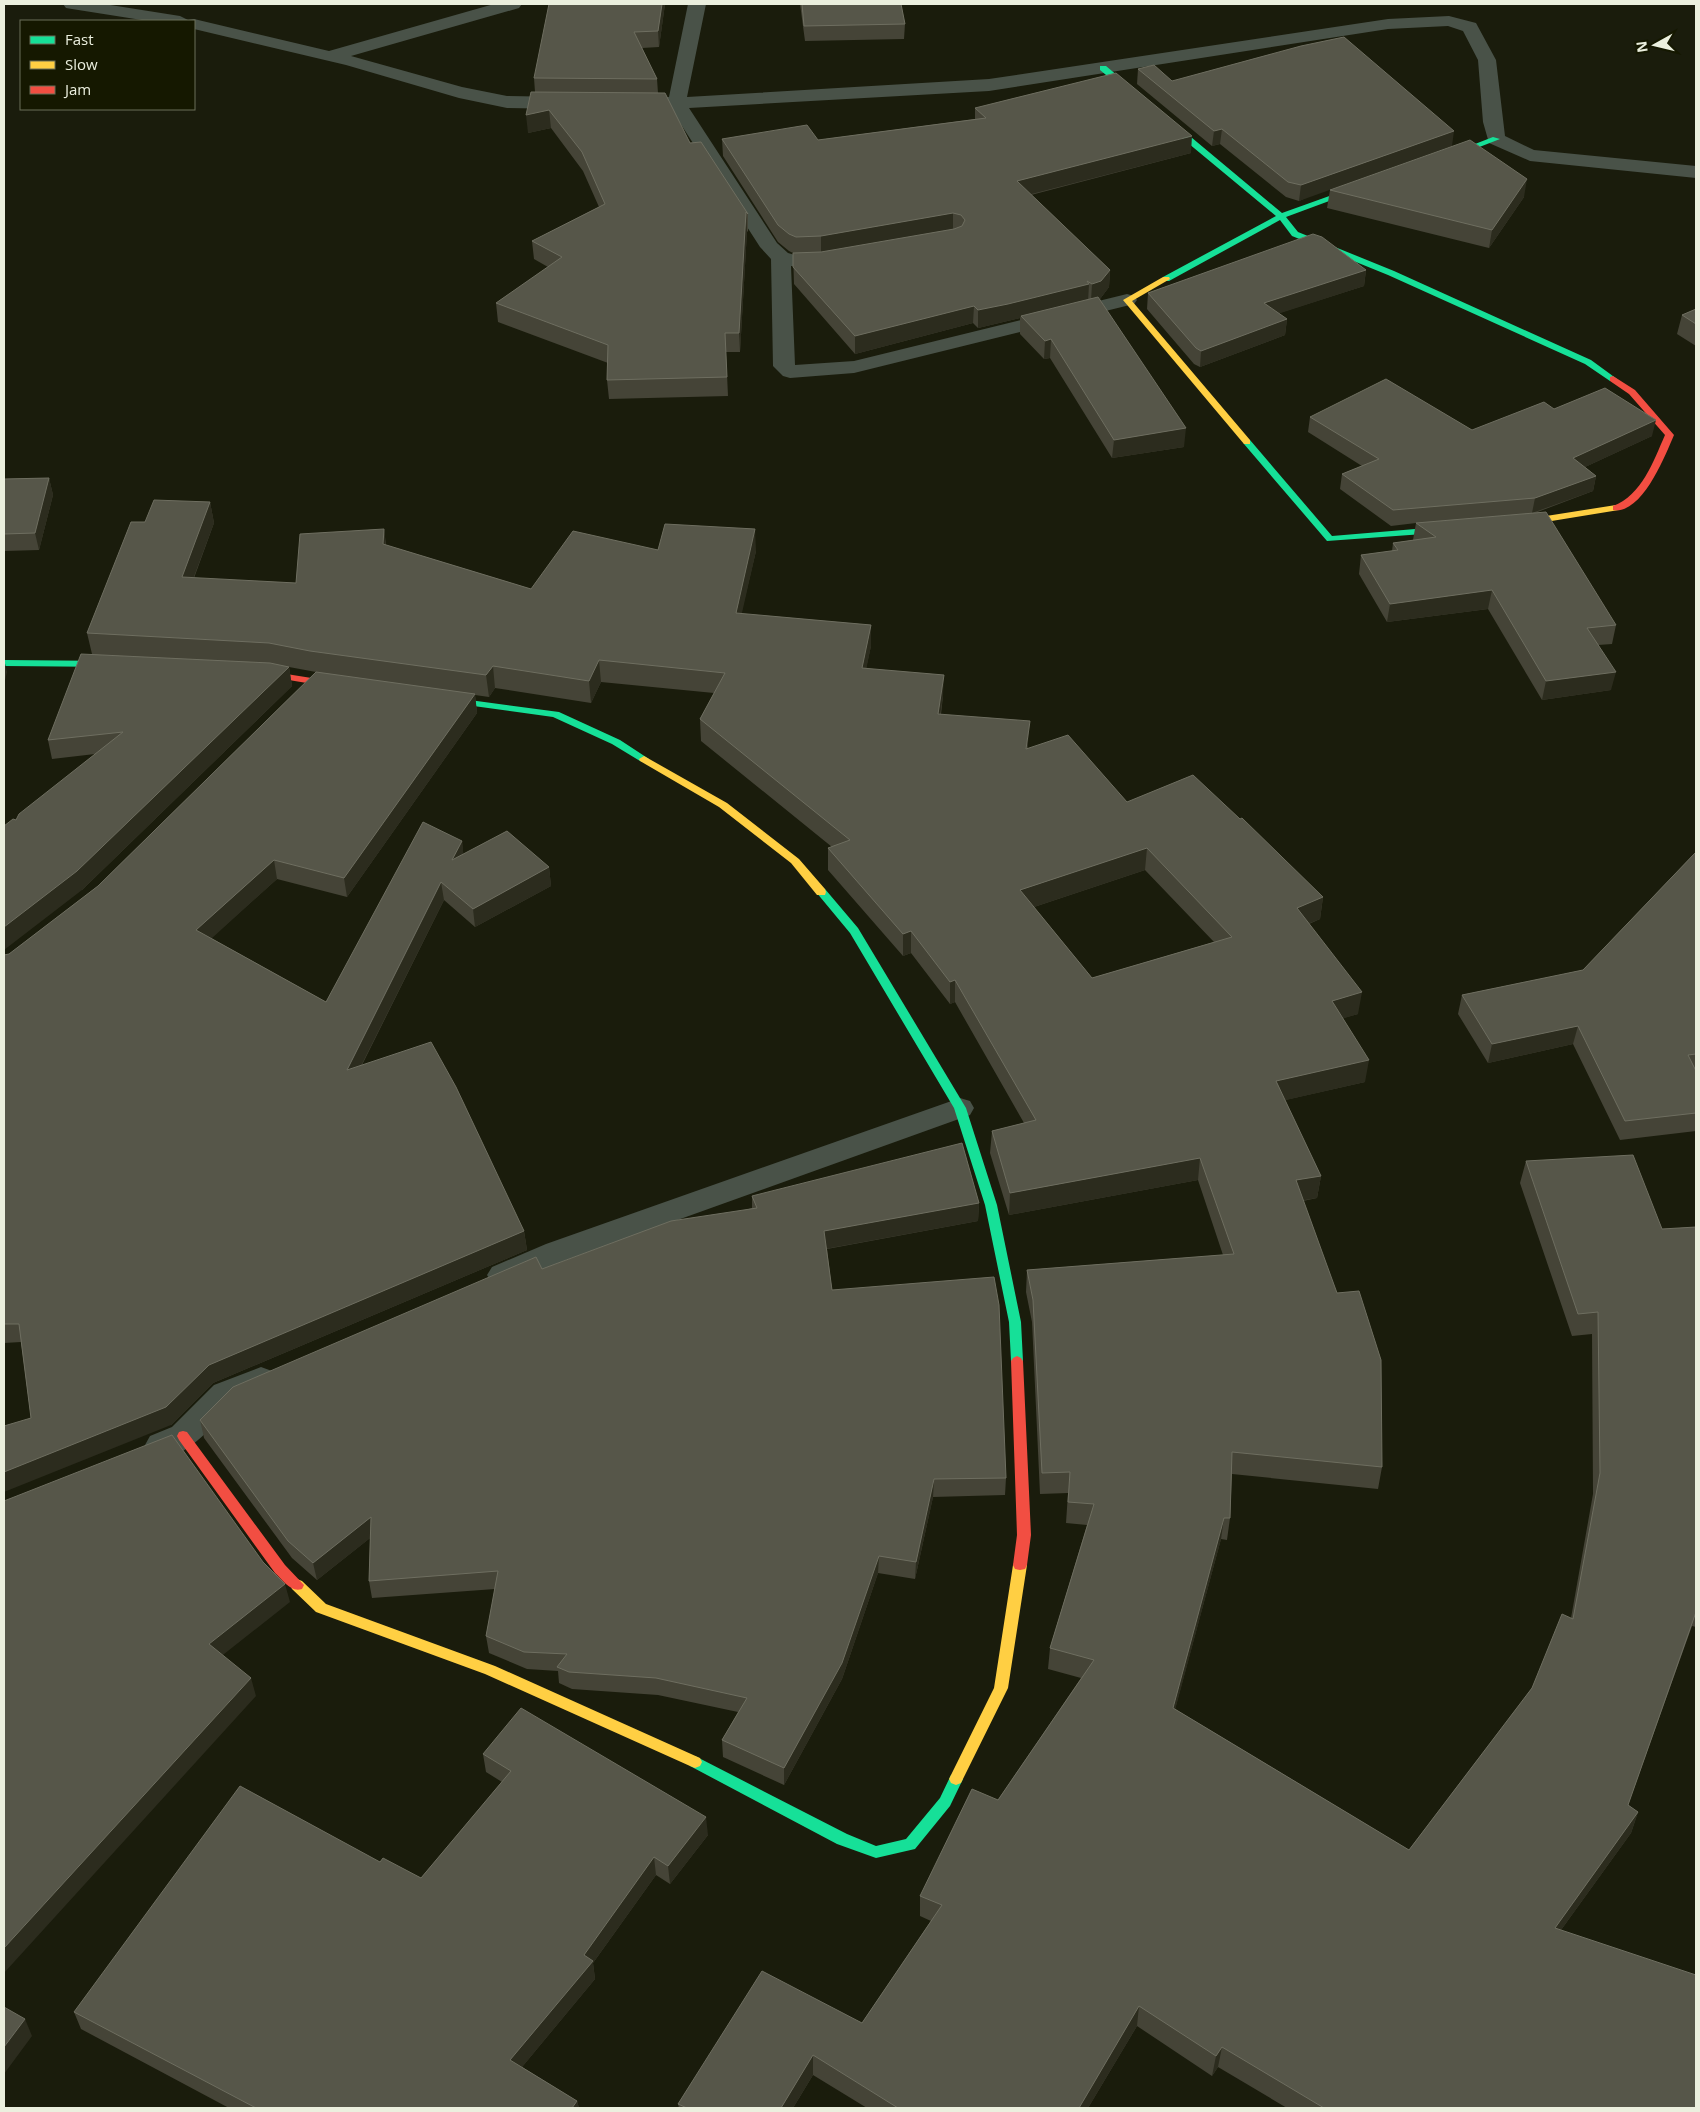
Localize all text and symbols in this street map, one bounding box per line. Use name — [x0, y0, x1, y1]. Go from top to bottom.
legend — [20, 20, 195, 110]
north arrow — [1630, 20, 1680, 70]
text: Fast — [65, 29, 94, 49]
text: N — [1631, 40, 1652, 54]
text: Slow — [65, 54, 98, 74]
text: Jam — [63, 79, 91, 99]

